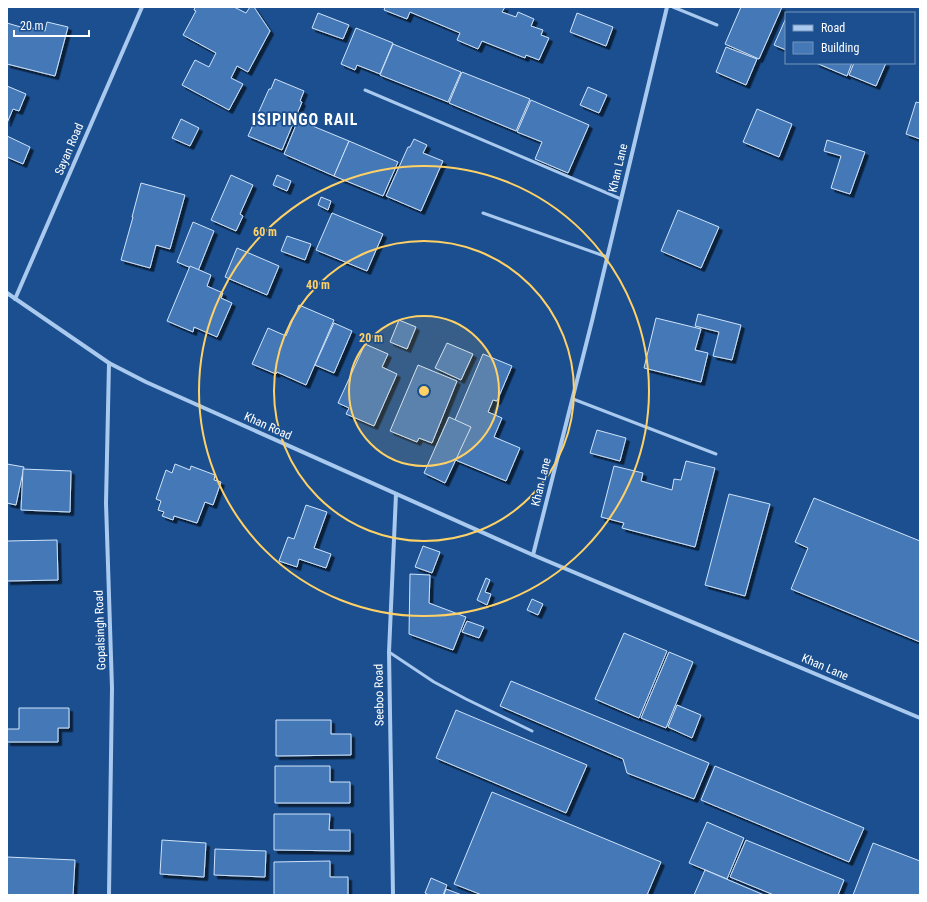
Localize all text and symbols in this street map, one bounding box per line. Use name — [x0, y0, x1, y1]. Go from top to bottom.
scale bar — [14, 12, 89, 38]
legend — [785, 12, 915, 64]
text: 20 m — [20, 19, 44, 33]
text: Road — [821, 21, 845, 35]
text: Building — [821, 41, 859, 55]
district label: ISIPINGO RAIL — [252, 110, 358, 129]
street label: Sayan Road — [52, 121, 86, 177]
street label: Khan Lane — [606, 142, 630, 194]
text: 60 m — [253, 225, 277, 239]
text: 40 m — [306, 278, 330, 292]
text: 20 m — [359, 331, 383, 345]
centre of rings — [417, 384, 431, 398]
street label: Khan Road — [242, 409, 294, 443]
street label: Khan Lane — [528, 456, 554, 508]
street label: Gopalsingh Road — [92, 590, 108, 670]
street label: Khan Lane — [799, 651, 851, 683]
street label: Seeboo Road — [371, 664, 387, 726]

